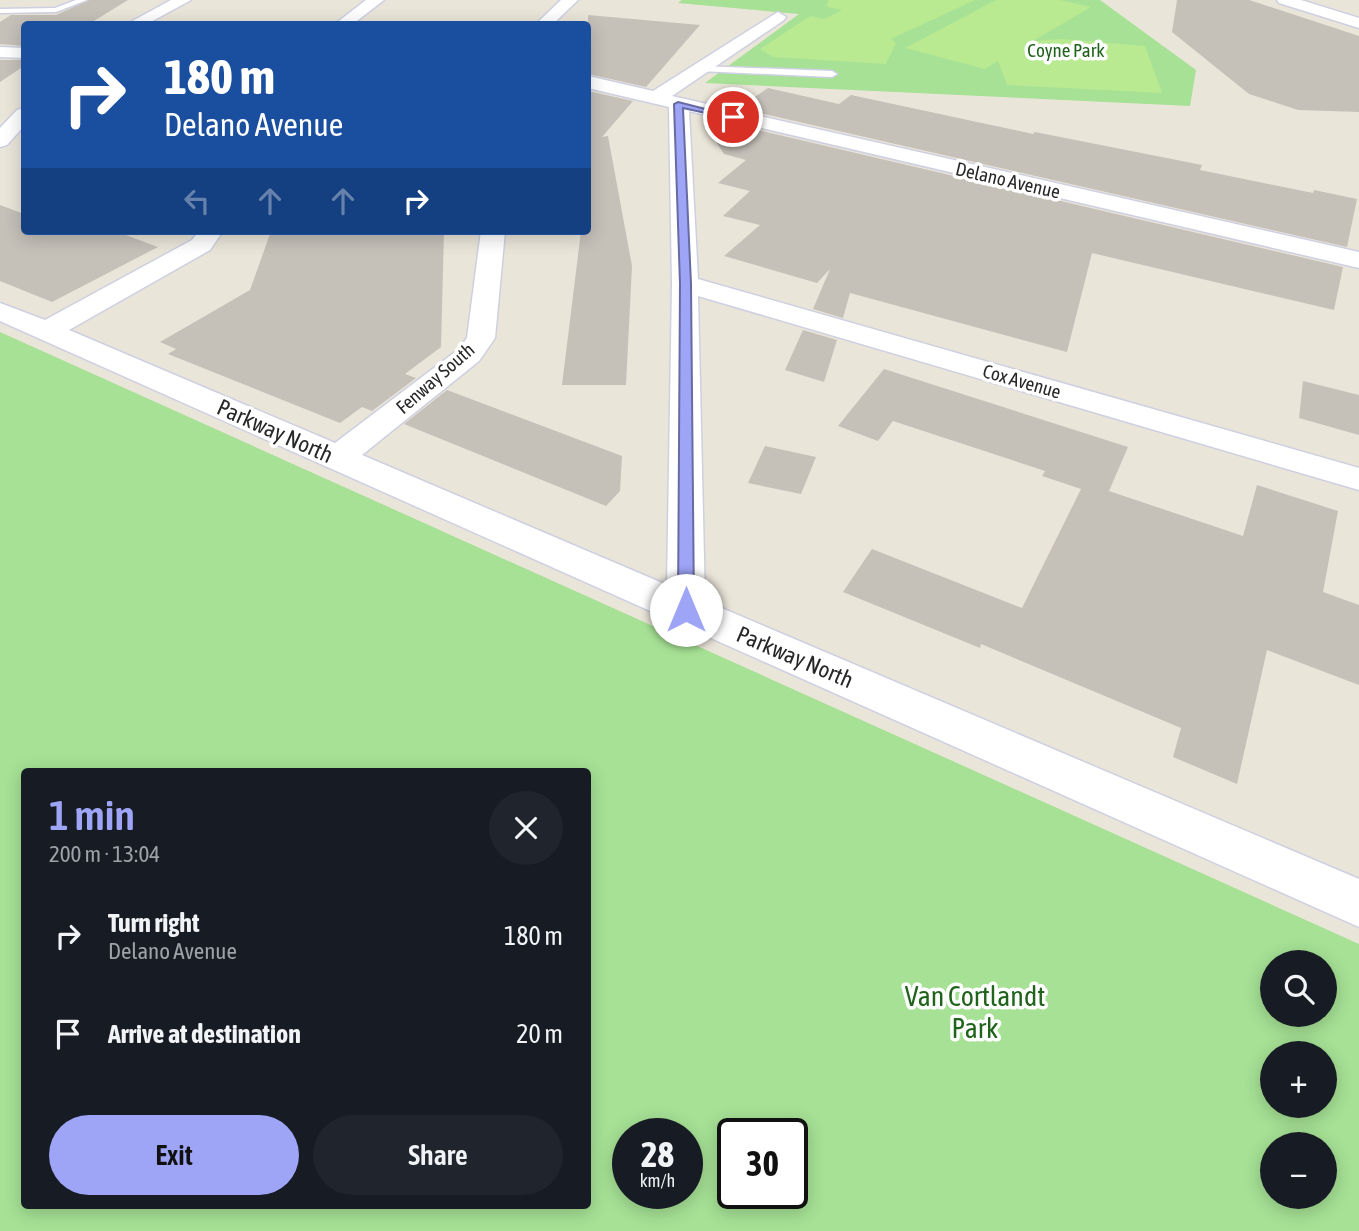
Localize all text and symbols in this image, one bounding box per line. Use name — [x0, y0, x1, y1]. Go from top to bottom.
park label: Coyne Park — [1027, 39, 1105, 61]
text: 180 m — [164, 48, 275, 104]
icon: right — [49, 49, 140, 140]
pin — [703, 87, 763, 147]
icon: arrive — [714, 98, 752, 136]
text: Delano Avenue — [164, 106, 343, 143]
street label: Delano Avenue — [954, 157, 1062, 203]
icon: left — [178, 182, 216, 220]
icon: ahead — [251, 182, 289, 220]
icon: ahead — [324, 182, 362, 220]
icon: right — [397, 182, 435, 220]
street label: Fenway South — [391, 338, 479, 418]
street label: Cox Avenue — [980, 359, 1064, 403]
street label: Parkway North — [213, 394, 337, 468]
position arrow — [649, 573, 723, 647]
street label: Parkway North — [733, 621, 857, 693]
text: 1 min — [49, 791, 135, 839]
button: close — [489, 791, 563, 865]
text: 200 m · 13:04 — [49, 841, 160, 867]
text: Turn right — [108, 908, 199, 938]
icon: right — [49, 917, 87, 955]
text: 180 m — [504, 921, 563, 951]
text: Delano Avenue — [108, 938, 237, 964]
map controls — [1260, 950, 1337, 1209]
button: search — [1260, 950, 1337, 1027]
park label: Van Cortlandt Park — [905, 980, 1045, 1044]
icon: arrive — [49, 1015, 87, 1053]
text: Arrive at destination — [108, 1019, 301, 1049]
text: 20 m — [516, 1019, 563, 1049]
button: + — [1260, 1041, 1337, 1118]
button: Exit — [49, 1115, 299, 1195]
button: Share — [313, 1115, 563, 1195]
speed limit sign: 30 — [717, 1118, 808, 1209]
button: − — [1260, 1132, 1337, 1209]
text: 28 — [641, 1134, 674, 1174]
text: km/h — [640, 1170, 675, 1191]

